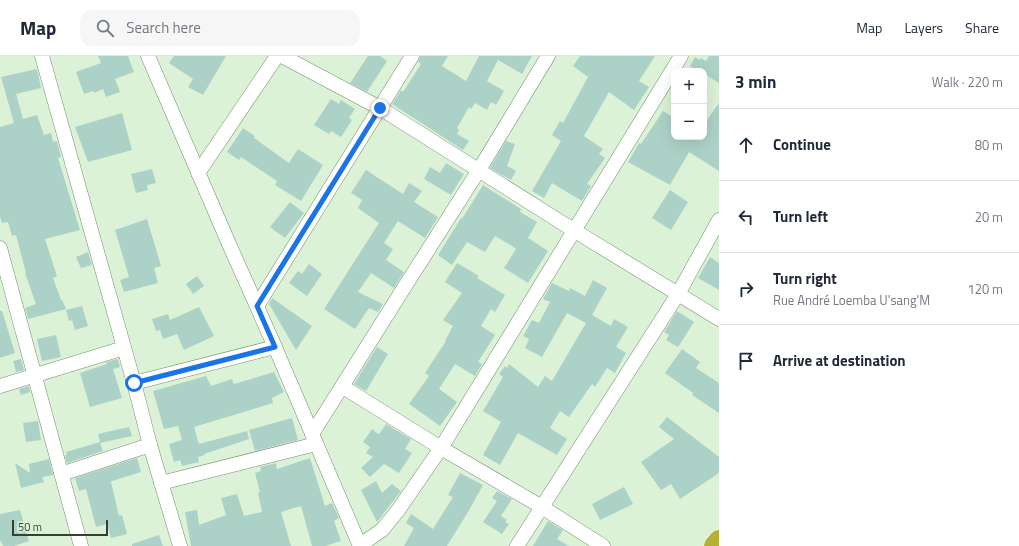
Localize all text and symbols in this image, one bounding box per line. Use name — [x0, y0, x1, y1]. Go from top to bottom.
search box — [80, 10, 360, 46]
text: Map — [20, 13, 56, 42]
text: Search here — [126, 16, 201, 39]
icon: search — [94, 17, 116, 39]
text: Map — [856, 17, 882, 38]
text: Layers — [904, 17, 943, 38]
text: Share — [965, 17, 999, 38]
map controls — [671, 68, 707, 140]
button: + — [671, 68, 707, 104]
text: 3 min — [735, 69, 776, 95]
text: Walk · 220 m — [932, 72, 1003, 92]
route end — [371, 99, 389, 117]
button: − — [671, 104, 707, 140]
text: Continue — [773, 133, 831, 156]
icon: ahead — [735, 134, 757, 156]
text: 80 m — [975, 135, 1003, 155]
text: Turn left — [773, 205, 828, 228]
icon: left — [735, 206, 757, 228]
text: 20 m — [975, 207, 1003, 227]
text: Turn right — [773, 267, 837, 290]
icon: right — [735, 278, 757, 300]
text: 120 m — [967, 279, 1003, 299]
text: Rue André Loemba U'sang'M — [773, 290, 930, 310]
text: Arrive at destination — [773, 349, 906, 372]
icon: arrive — [735, 350, 757, 372]
route start — [125, 374, 143, 392]
scale bar — [12, 518, 108, 537]
text: 50 m — [18, 519, 42, 535]

